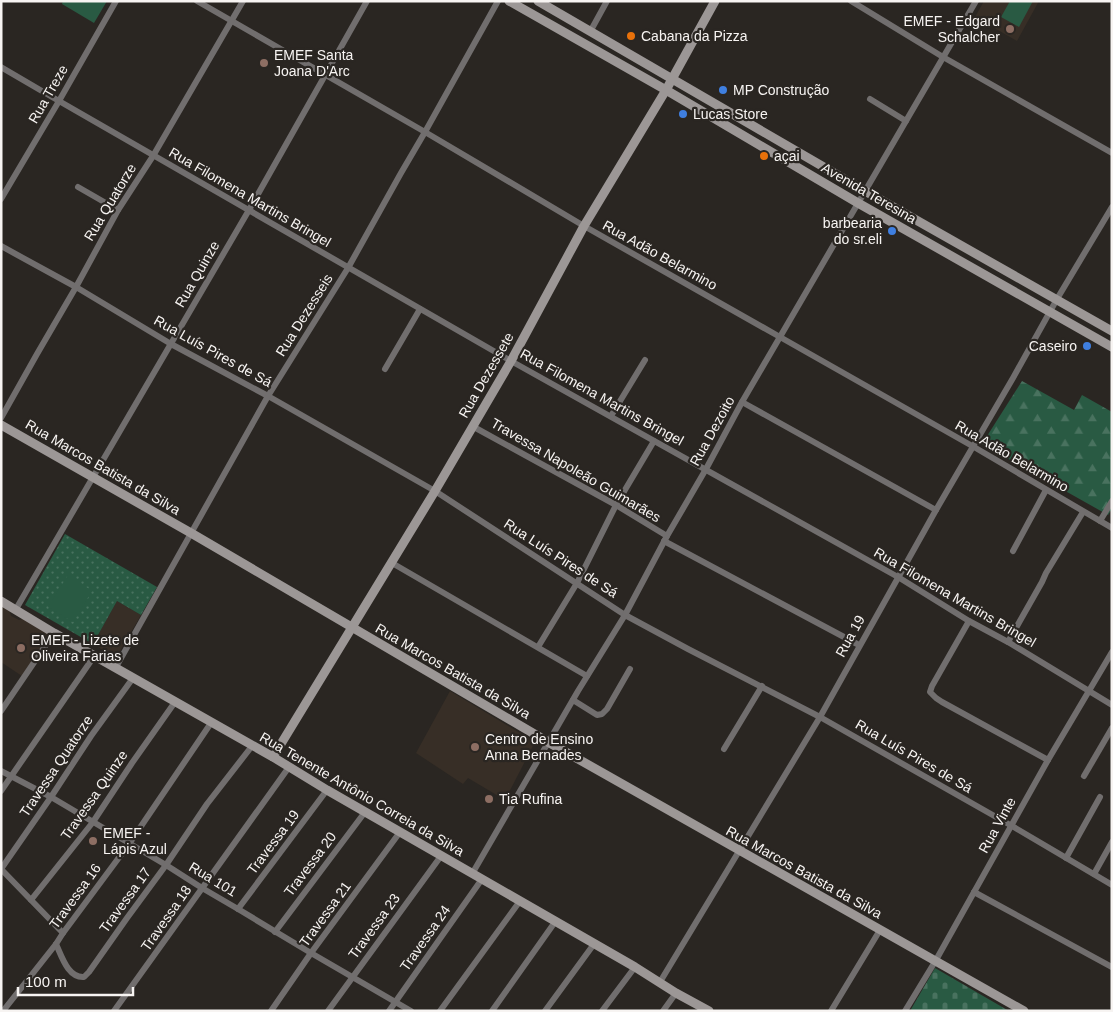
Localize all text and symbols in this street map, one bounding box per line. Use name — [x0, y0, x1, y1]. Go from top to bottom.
place label: EMEF - Edgard Schalcher — [904, 13, 1000, 45]
marker: EMEF - Edgard Schalcher — [1004, 23, 1016, 35]
place label: Cabana da Pizza — [641, 28, 748, 44]
marker: Cabana da Pizza — [625, 30, 637, 42]
place label: EMEF Santa Joana D'Arc — [274, 47, 354, 79]
marker: EMEF Santa Joana D'Arc — [258, 57, 270, 69]
street label: Rua Treze — [25, 62, 71, 126]
place label: MP Construção — [733, 82, 829, 98]
marker: MP Construção — [717, 84, 729, 96]
place label: Lucas Store — [693, 106, 768, 122]
marker: Lucas Store — [677, 108, 689, 120]
street label: Rua Filomena Martins Bringel — [166, 144, 334, 250]
place label: açai — [774, 148, 800, 164]
marker: açai — [758, 150, 770, 162]
street label: Avenida Teresina — [819, 159, 919, 227]
street label: Rua Quatorze — [81, 160, 139, 243]
place label: barbearia do sr.eli — [823, 215, 882, 247]
street label: Rua Adão Belarmino — [600, 217, 720, 293]
marker: barbearia do sr.eli — [886, 225, 898, 237]
street label: Rua Quinze — [172, 238, 223, 310]
street label: Rua Dezesseis — [272, 271, 336, 359]
street label: Rua Luís Pires de Sá — [151, 312, 275, 390]
street label: Rua Dezessete — [455, 329, 517, 420]
place label: Caseiro — [1029, 338, 1077, 354]
marker: Caseiro — [1081, 340, 1093, 352]
street label: Rua Filomena Martins Bringel — [517, 345, 687, 449]
street label: Rua Dezoito — [686, 393, 738, 469]
street label: Travessa Napoleão Guimarães — [488, 415, 664, 525]
street label: Rua Marcos Batista da Silva — [23, 416, 183, 518]
street label: Rua Adão Belarmino — [952, 417, 1072, 495]
street label: Rua Luís Pires de Sá — [501, 515, 621, 601]
street label: Rua Filomena Martins Bringel — [871, 544, 1039, 650]
street label: Rua 19 — [832, 612, 868, 660]
street label: Rua Marcos Batista da Silva — [373, 620, 533, 722]
place label: EMEF - Lizete de Oliveira Farias — [31, 632, 139, 664]
marker: EMEF - Lizete de Oliveira Farias — [15, 642, 27, 654]
street label: Travessa Quatorze — [16, 712, 96, 820]
street label: Rua Luís Pires de Sá — [853, 716, 975, 796]
street label: Rua Tenente Antônio Correia da Silva — [257, 729, 467, 859]
place label: Centro de Ensino Anna Bernades — [485, 731, 593, 763]
marker: Centro de Ensino Anna Bernades — [469, 741, 481, 753]
street label: Travessa Quinze — [57, 747, 131, 843]
place label: Tia Rufina — [499, 791, 563, 807]
marker: Tia Rufina — [483, 793, 495, 805]
street label: Rua Vinte — [975, 794, 1019, 856]
street label: Travessa 19 — [244, 806, 303, 877]
street label: Rua Marcos Batista da Silva — [723, 822, 885, 922]
place label: EMEF - Lápis Azul — [103, 825, 167, 857]
street label: Travessa 20 — [281, 828, 340, 899]
marker: EMEF - Lápis Azul — [87, 835, 99, 847]
street label: Rua 101 — [186, 859, 240, 900]
street label: Travessa 16 — [46, 860, 104, 932]
street label: Travessa 17 — [96, 864, 154, 936]
street label: Travessa 21 — [296, 878, 354, 950]
street label: Travessa 18 — [138, 882, 195, 954]
street label: Travessa 23 — [345, 890, 403, 962]
street label: Travessa 24 — [397, 902, 454, 974]
scale bar — [18, 964, 132, 996]
text: 100 m — [25, 973, 67, 990]

